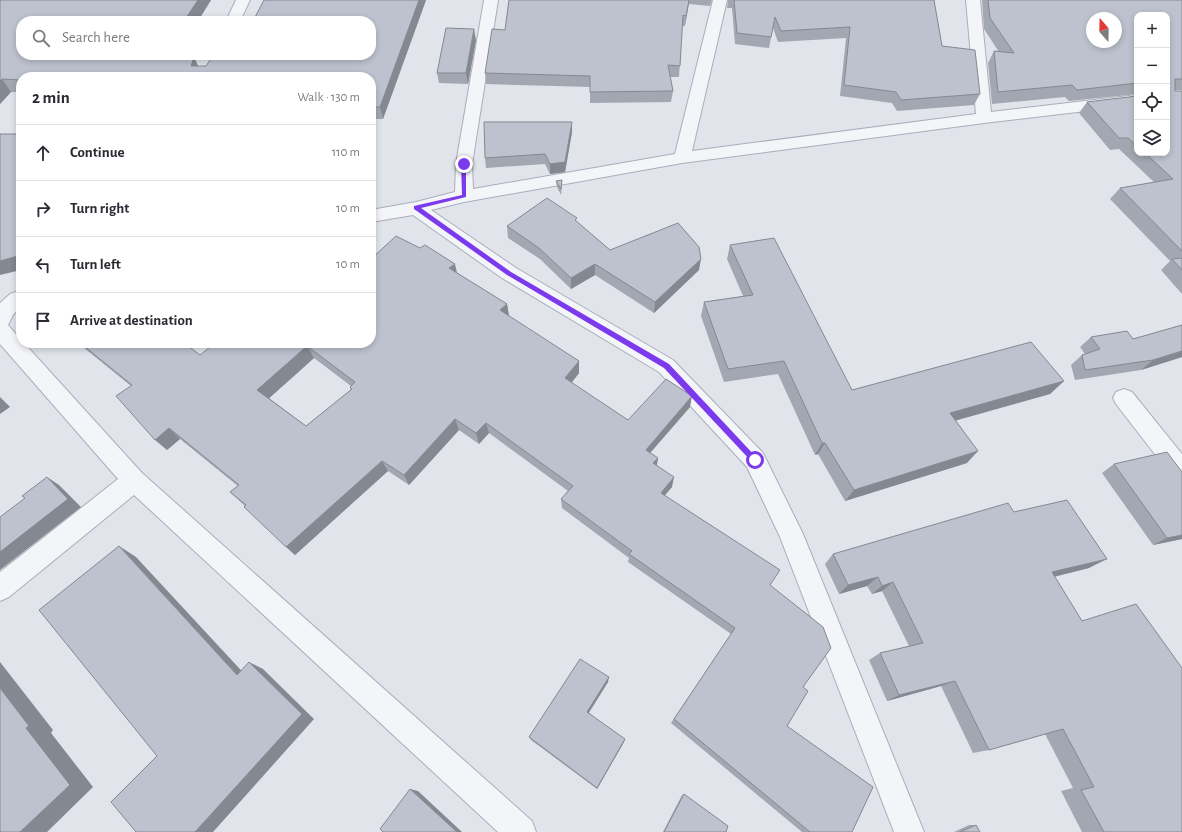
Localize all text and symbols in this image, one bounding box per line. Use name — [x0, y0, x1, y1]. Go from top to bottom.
north arrow — [1086, 12, 1122, 48]
map controls — [1134, 12, 1170, 156]
button: + — [1134, 12, 1170, 48]
search box — [16, 16, 376, 60]
icon: search — [30, 27, 52, 49]
text: Search here — [62, 30, 130, 45]
button: − — [1134, 48, 1170, 84]
button: locate — [1134, 84, 1170, 120]
text: 2 min — [32, 89, 70, 106]
text: Walk · 130 m — [297, 91, 360, 104]
button: layers — [1134, 120, 1170, 156]
icon: ahead — [32, 142, 54, 164]
text: Continue — [70, 145, 125, 160]
text: 110 m — [332, 146, 360, 159]
route end — [455, 155, 473, 173]
icon: right — [32, 198, 54, 220]
text: Turn right — [70, 201, 129, 216]
text: 10 m — [336, 202, 360, 215]
icon: left — [32, 254, 54, 276]
text: Turn left — [70, 257, 121, 272]
text: 10 m — [336, 258, 360, 271]
icon: arrive — [32, 310, 54, 332]
text: Arrive at destination — [70, 313, 193, 328]
route start — [746, 451, 764, 469]

